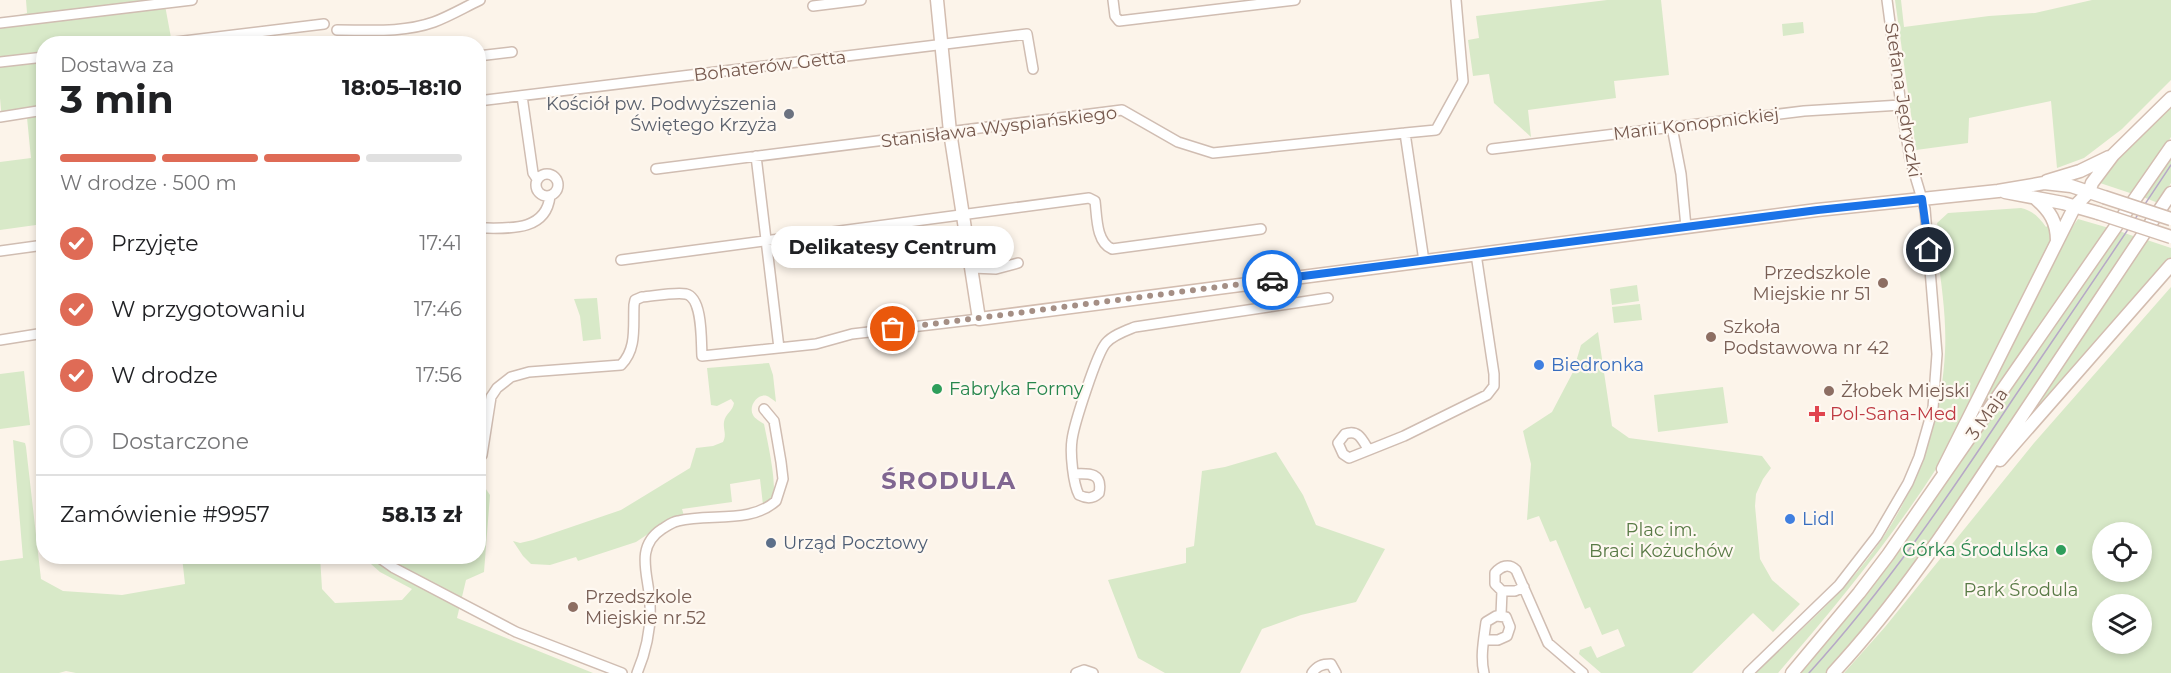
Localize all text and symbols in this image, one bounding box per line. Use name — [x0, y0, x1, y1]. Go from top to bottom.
street label: Stefana Jędryczki — [1880, 21, 1926, 179]
street label: Bohaterów Getta — [693, 46, 847, 86]
text: Dostawa za — [60, 53, 174, 77]
text: 18:05–18:10 — [342, 74, 462, 101]
text: 3 min — [60, 75, 174, 123]
place label: Kościół pw. Podwyższenia Świętego Krzyża — [546, 93, 777, 136]
street label: Stanisława Wyspiańskiego — [880, 102, 1118, 152]
street label: Marii Konopnickiej — [1612, 103, 1780, 145]
marker: Kościół pw. Podwyższenia Świętego Krzyża — [782, 107, 796, 121]
text: W drodze · 500 m — [60, 171, 237, 195]
pin — [1903, 224, 1954, 275]
icon: check — [60, 227, 93, 260]
callout: Delikatesy Centrum — [772, 227, 1014, 269]
text: Przyjęte — [111, 230, 199, 257]
text: 17:41 — [419, 231, 462, 255]
icon: home — [1912, 233, 1945, 266]
text: Delikatesy Centrum — [788, 235, 997, 259]
courier — [1242, 250, 1302, 310]
place label: Przedszkole Miejskie nr 51 — [1753, 262, 1871, 305]
icon: car — [1256, 264, 1289, 297]
marker: Przedszkole Miejskie nr 51 — [1876, 276, 1890, 290]
icon: check — [60, 293, 93, 326]
text: W przygotowaniu — [111, 296, 306, 323]
text: 17:46 — [414, 297, 462, 321]
pin — [867, 303, 918, 354]
icon: bag — [876, 312, 909, 345]
place label: Szkoła Podstawowa nr 42 — [1723, 316, 1889, 359]
marker: Szkoła Podstawowa nr 42 — [1704, 330, 1718, 344]
place label: Biedronka — [1551, 354, 1644, 376]
marker: Biedronka — [1532, 358, 1546, 372]
icon: check — [60, 359, 93, 392]
text: W drodze — [111, 362, 218, 389]
text: 17:56 — [416, 363, 462, 387]
place label: Fabryka Formy — [949, 378, 1084, 400]
place label: Żłobek Miejski — [1841, 380, 1970, 402]
marker: Fabryka Formy — [930, 382, 944, 396]
marker: Żłobek Miejski — [1822, 384, 1836, 398]
street label: 3 Maja — [1961, 384, 2013, 444]
place label: Pol-Sana-Med — [1830, 403, 1957, 425]
marker: Pol-Sana-Med — [1808, 405, 1826, 423]
text: Dostarczone — [111, 428, 249, 455]
district label: ŚRODULA — [881, 466, 1017, 495]
text: Zamówienie #9957 — [60, 501, 270, 528]
text: 58.13 zł — [382, 501, 462, 528]
place label: Lidl — [1802, 508, 1835, 530]
marker: Lidl — [1783, 512, 1797, 526]
park label: Plac im. Braci Kożuchów — [1589, 519, 1733, 562]
map controls — [2092, 522, 2152, 654]
button: locate — [2092, 522, 2152, 582]
place label: Urząd Pocztowy — [783, 532, 928, 554]
marker: Urząd Pocztowy — [764, 536, 778, 550]
place label: Górka Środulska — [1902, 539, 2049, 561]
marker: Górka Środulska — [2054, 543, 2068, 557]
park label: Park Środula — [1964, 579, 2078, 601]
place label: Przedszkole Miejskie nr.52 — [585, 586, 706, 629]
button: layers — [2092, 594, 2152, 654]
marker: Przedszkole Miejskie nr.52 — [566, 600, 580, 614]

